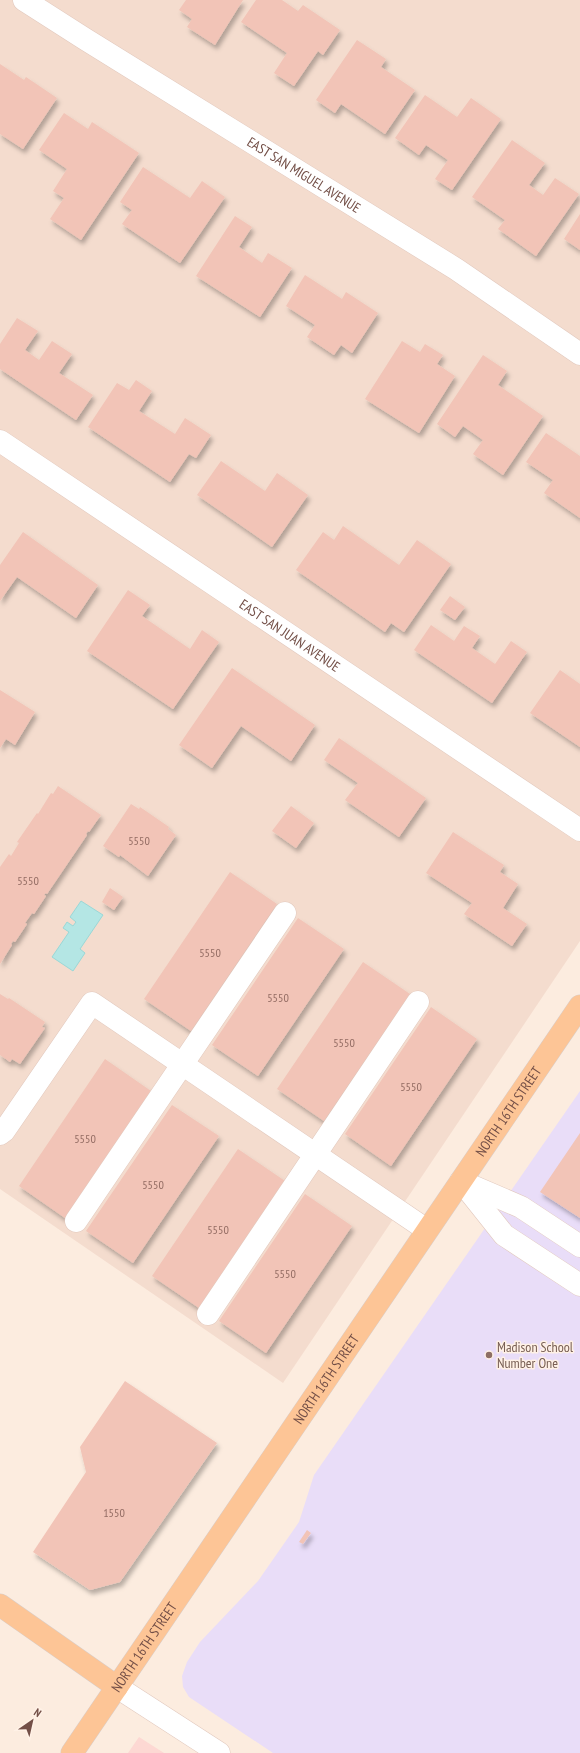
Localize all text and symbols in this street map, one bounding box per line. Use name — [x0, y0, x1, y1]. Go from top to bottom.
street label: EAST SAN MIGUEL AVENUE — [244, 133, 364, 217]
street label: EAST SAN JUAN AVENUE — [236, 595, 344, 676]
house number: 5550 — [128, 833, 150, 848]
house number: 5550 — [17, 873, 39, 888]
house number: 5550 — [199, 945, 221, 960]
house number: 5550 — [267, 990, 289, 1005]
house number: 5550 — [333, 1035, 355, 1050]
street label: NORTH 16TH STREET — [471, 1062, 546, 1160]
house number: 5550 — [400, 1079, 422, 1094]
house number: 5550 — [74, 1131, 96, 1146]
house number: 5550 — [142, 1177, 164, 1192]
house number: 5550 — [207, 1222, 229, 1237]
house number: 5550 — [274, 1266, 296, 1281]
street label: NORTH 16TH STREET — [289, 1330, 363, 1428]
place label: Madison School Number One — [497, 1338, 574, 1372]
marker: Madison School Number One — [484, 1350, 494, 1360]
house number: 1550 — [103, 1505, 125, 1520]
street label: NORTH 16TH STREET — [107, 1598, 181, 1696]
north arrow — [12, 1701, 52, 1741]
text: N — [31, 1705, 44, 1720]

